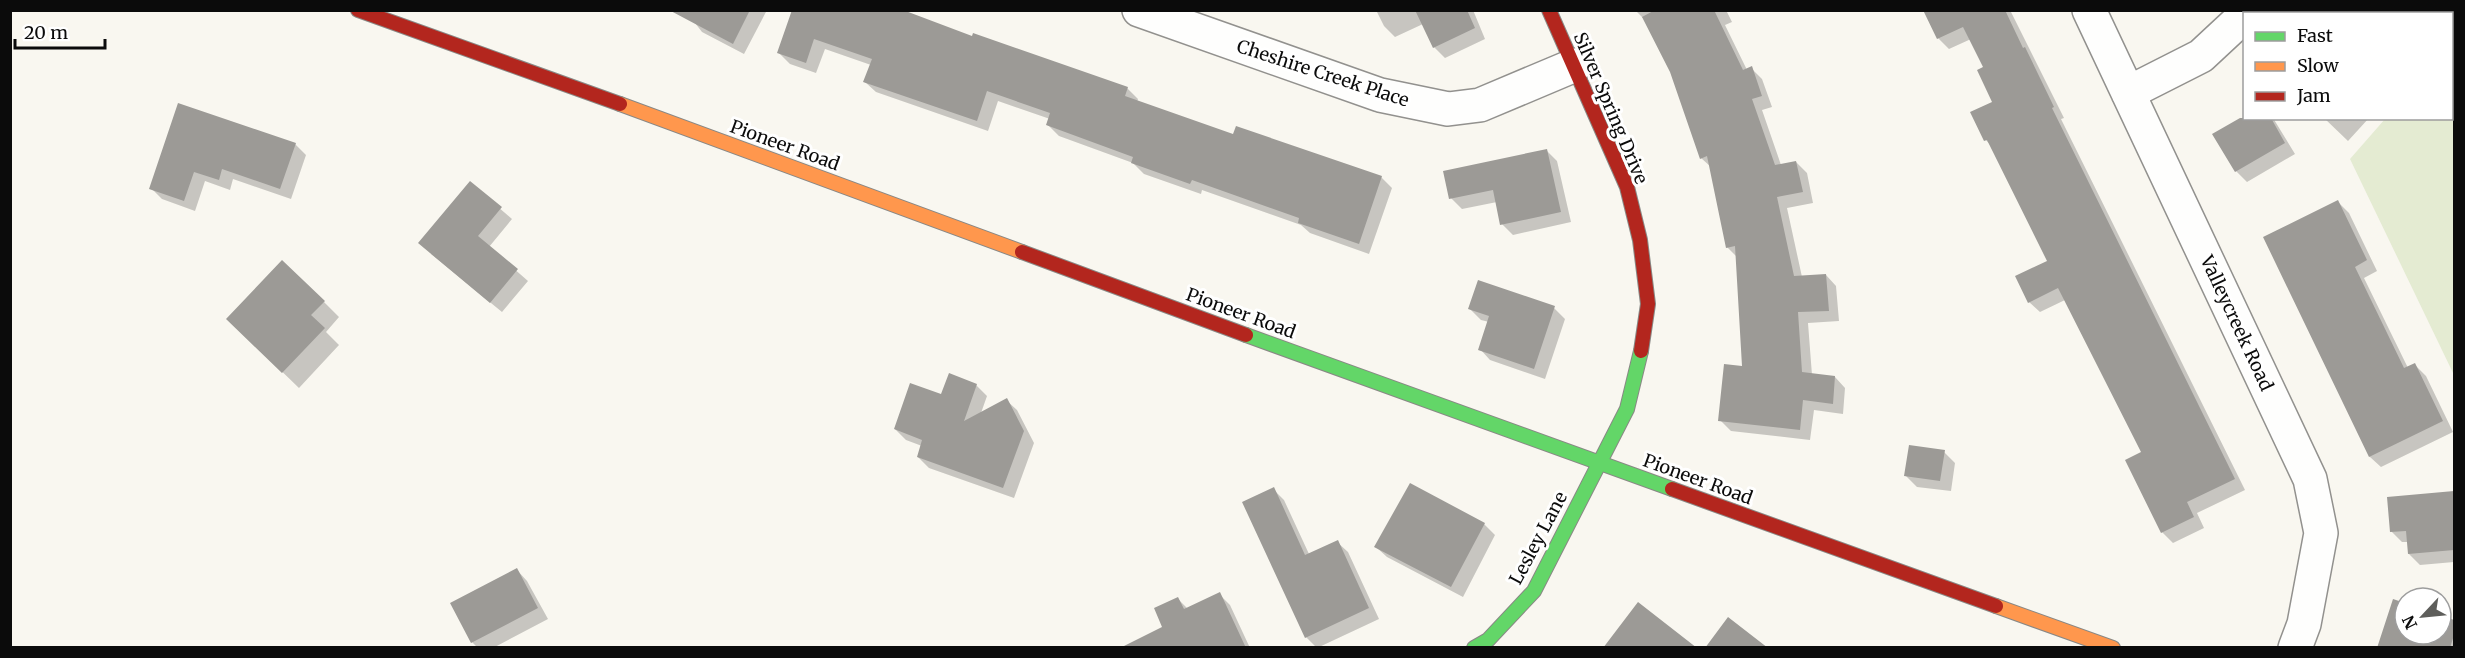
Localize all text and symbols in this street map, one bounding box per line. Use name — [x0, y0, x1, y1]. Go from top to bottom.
scale bar — [15, 12, 105, 50]
legend — [2243, 12, 2453, 120]
text: 20 m — [24, 21, 68, 44]
text: Fast — [2297, 24, 2333, 47]
street label: Silver Spring Drive — [1569, 29, 1653, 187]
street label: Cheshire Creek Place — [1234, 34, 1412, 112]
text: Slow — [2297, 54, 2340, 77]
text: Jam — [2296, 84, 2331, 107]
street label: Pioneer Road — [727, 115, 843, 175]
street label: Valleycreek Road — [2195, 251, 2279, 395]
street label: Pioneer Road — [1183, 283, 1299, 343]
street label: Pioneer Road — [1640, 449, 1756, 509]
street label: Lesley Lane — [1504, 488, 1572, 588]
north arrow — [2393, 586, 2453, 646]
text: N — [2398, 612, 2421, 633]

